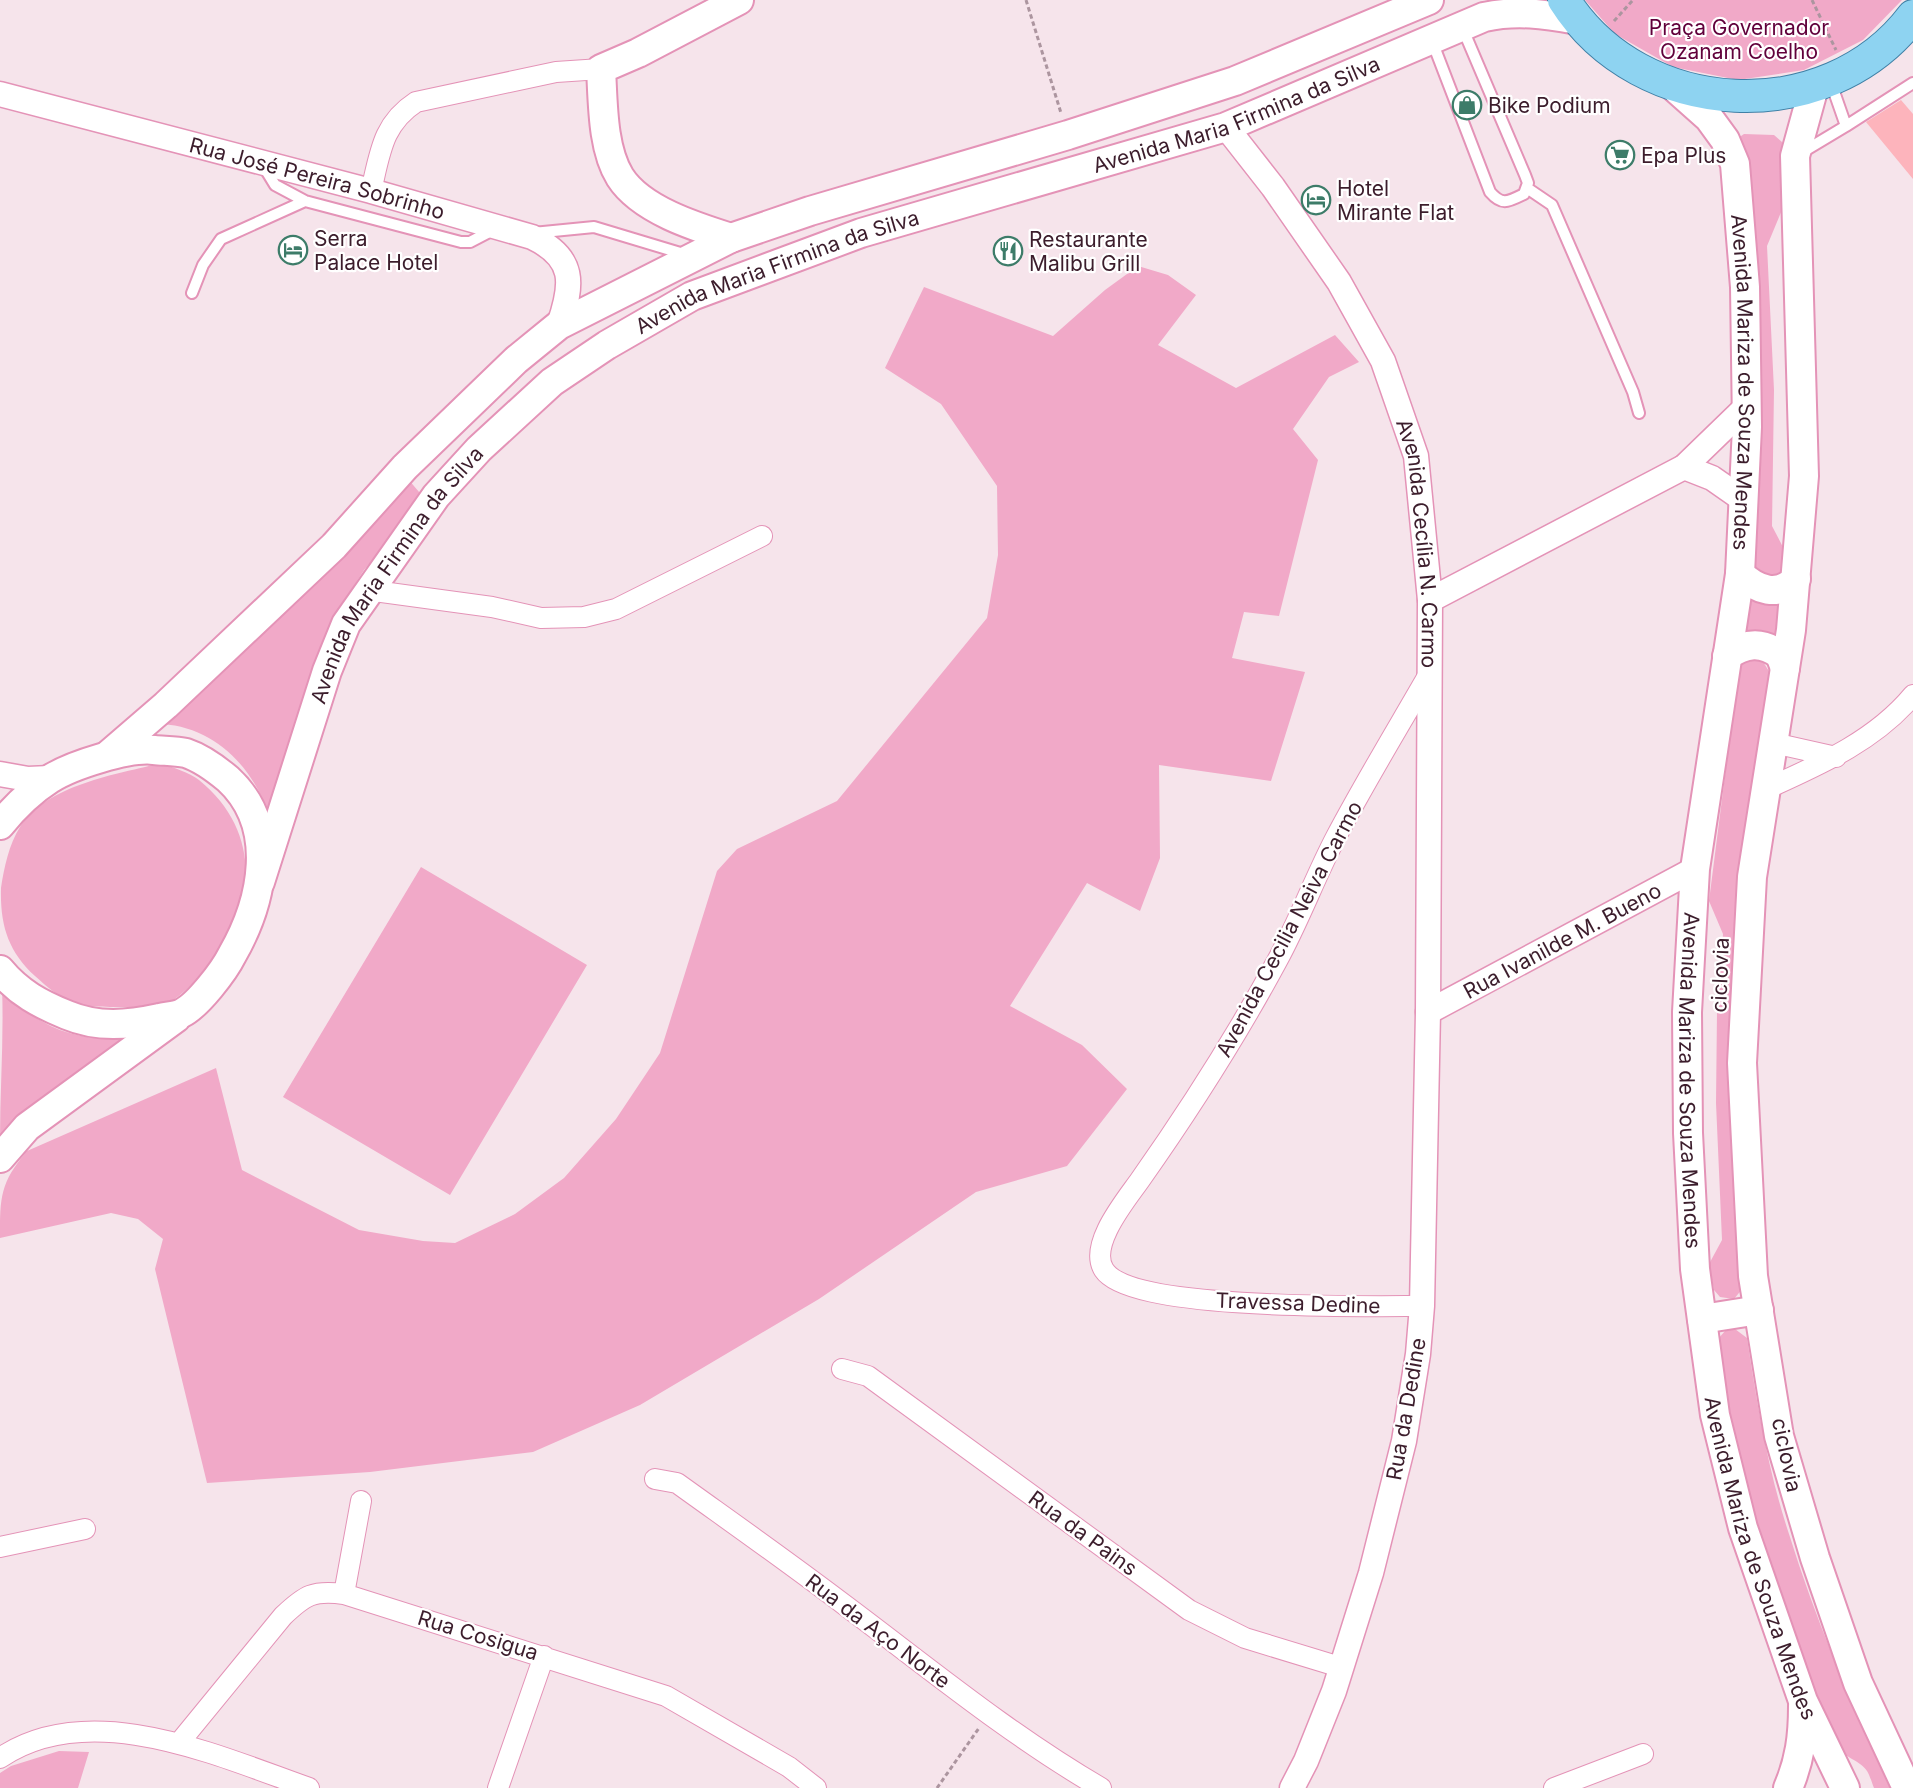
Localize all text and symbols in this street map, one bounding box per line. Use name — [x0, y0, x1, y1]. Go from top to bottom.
park label: Praça Governador Ozanam Coelho — [1649, 15, 1829, 64]
street label: Avenida Maria Firmina da Silva — [1090, 51, 1383, 178]
shop icon: Bike Podium — [1451, 89, 1483, 121]
place label: Bike Podium — [1488, 93, 1611, 118]
street label: Rua José Pereira Sobrinho — [187, 132, 448, 224]
supermarket icon: Epa Plus — [1604, 139, 1636, 171]
place label: Epa Plus — [1641, 143, 1726, 168]
place label: Hotel Mirante Flat — [1337, 176, 1454, 225]
hotel icon: Hotel Mirante Flat — [1300, 184, 1332, 216]
street label: Avenida Maria Firmina da Silva — [631, 204, 922, 339]
street label: Avenida Mariza de Souza Mendes — [1727, 213, 1760, 551]
place label: Serra Palace Hotel — [314, 226, 438, 275]
place label: Restaurante Malibu Grill — [1029, 227, 1148, 276]
hotel icon: Serra Palace Hotel — [277, 234, 309, 266]
restaurant icon: Restaurante Malibu Grill — [992, 235, 1024, 267]
street label: Avenida Cecília N. Carmo — [1392, 415, 1443, 668]
street label: Avenida Maria Firmina da Silva — [305, 441, 488, 707]
street label: Avenida Cecilia Neiva Carmo — [1211, 797, 1367, 1061]
street label: Rua Ivanilde M. Bueno — [1459, 877, 1665, 1003]
street label: Avenida Mariza de Souza Mendes — [1674, 911, 1706, 1249]
street label: ciclovia — [1706, 937, 1734, 1013]
street label: Travessa Dedine — [1215, 1288, 1381, 1318]
street label: Rua da Dedine — [1381, 1336, 1431, 1482]
street label: Avenida Mariza de Souza Mendes — [1700, 1395, 1822, 1723]
street label: ciclovia — [1767, 1416, 1807, 1494]
street label: Rua da Pains — [1024, 1485, 1142, 1581]
street label: Rua da Aço Norte — [801, 1568, 955, 1694]
street label: Rua Cosigua — [415, 1605, 541, 1665]

